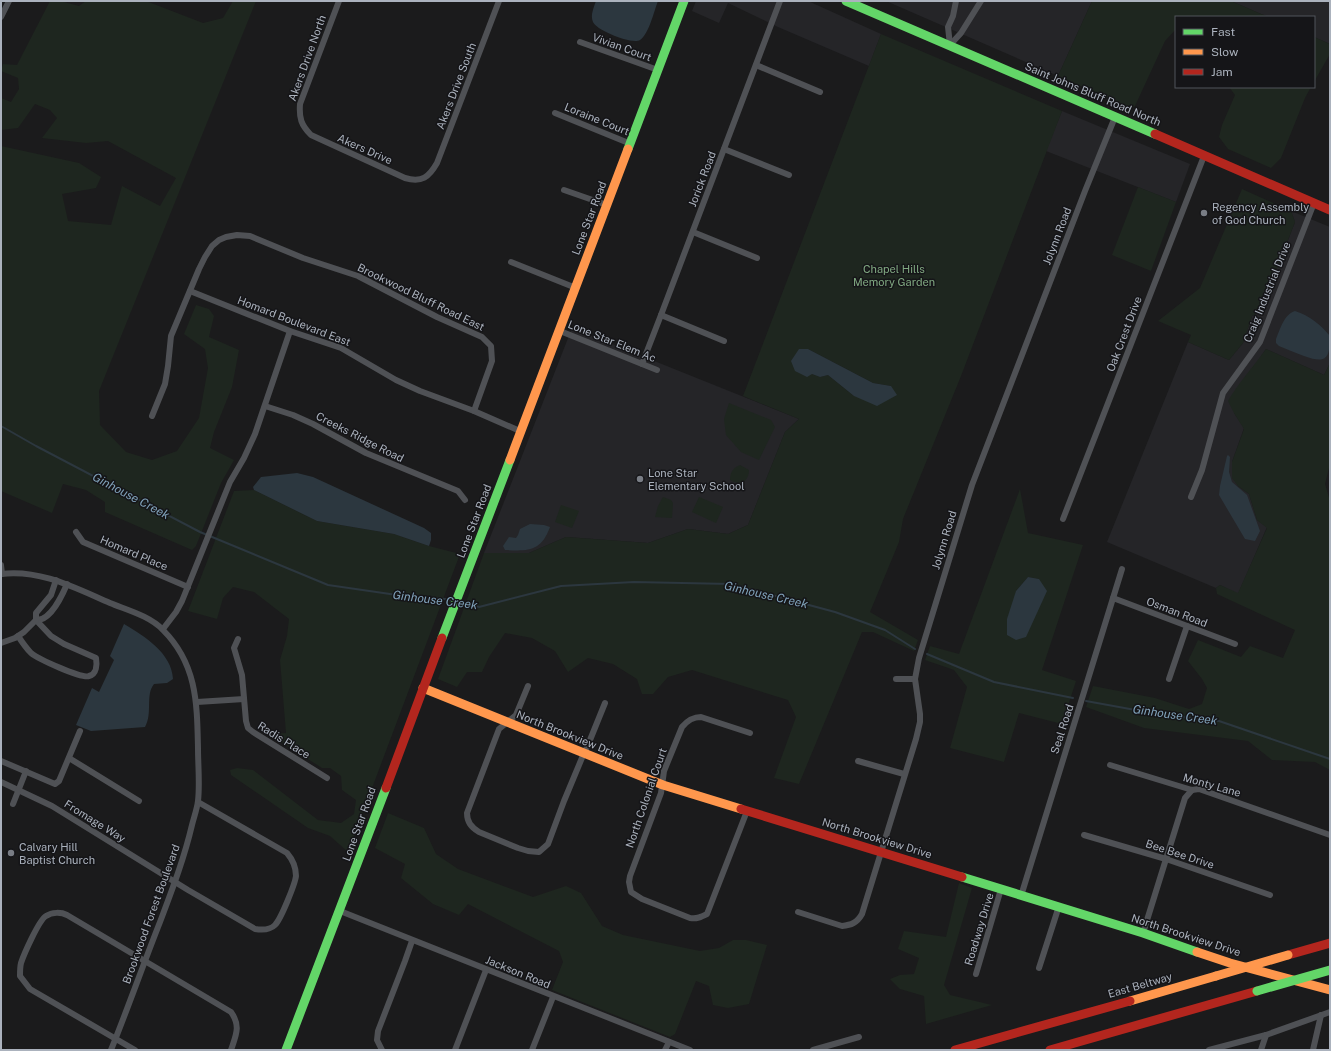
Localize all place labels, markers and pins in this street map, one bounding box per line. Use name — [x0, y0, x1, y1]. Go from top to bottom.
place label: Regency Assembly of God Church — [1212, 201, 1309, 226]
marker: Regency Assembly of God Church — [1199, 208, 1209, 218]
place label: Lone Star Elementary School — [648, 467, 745, 492]
marker: Lone Star Elementary School — [635, 474, 645, 484]
place label: Calvary Hill Baptist Church — [19, 841, 95, 866]
marker: Calvary Hill Baptist Church — [6, 848, 16, 858]

